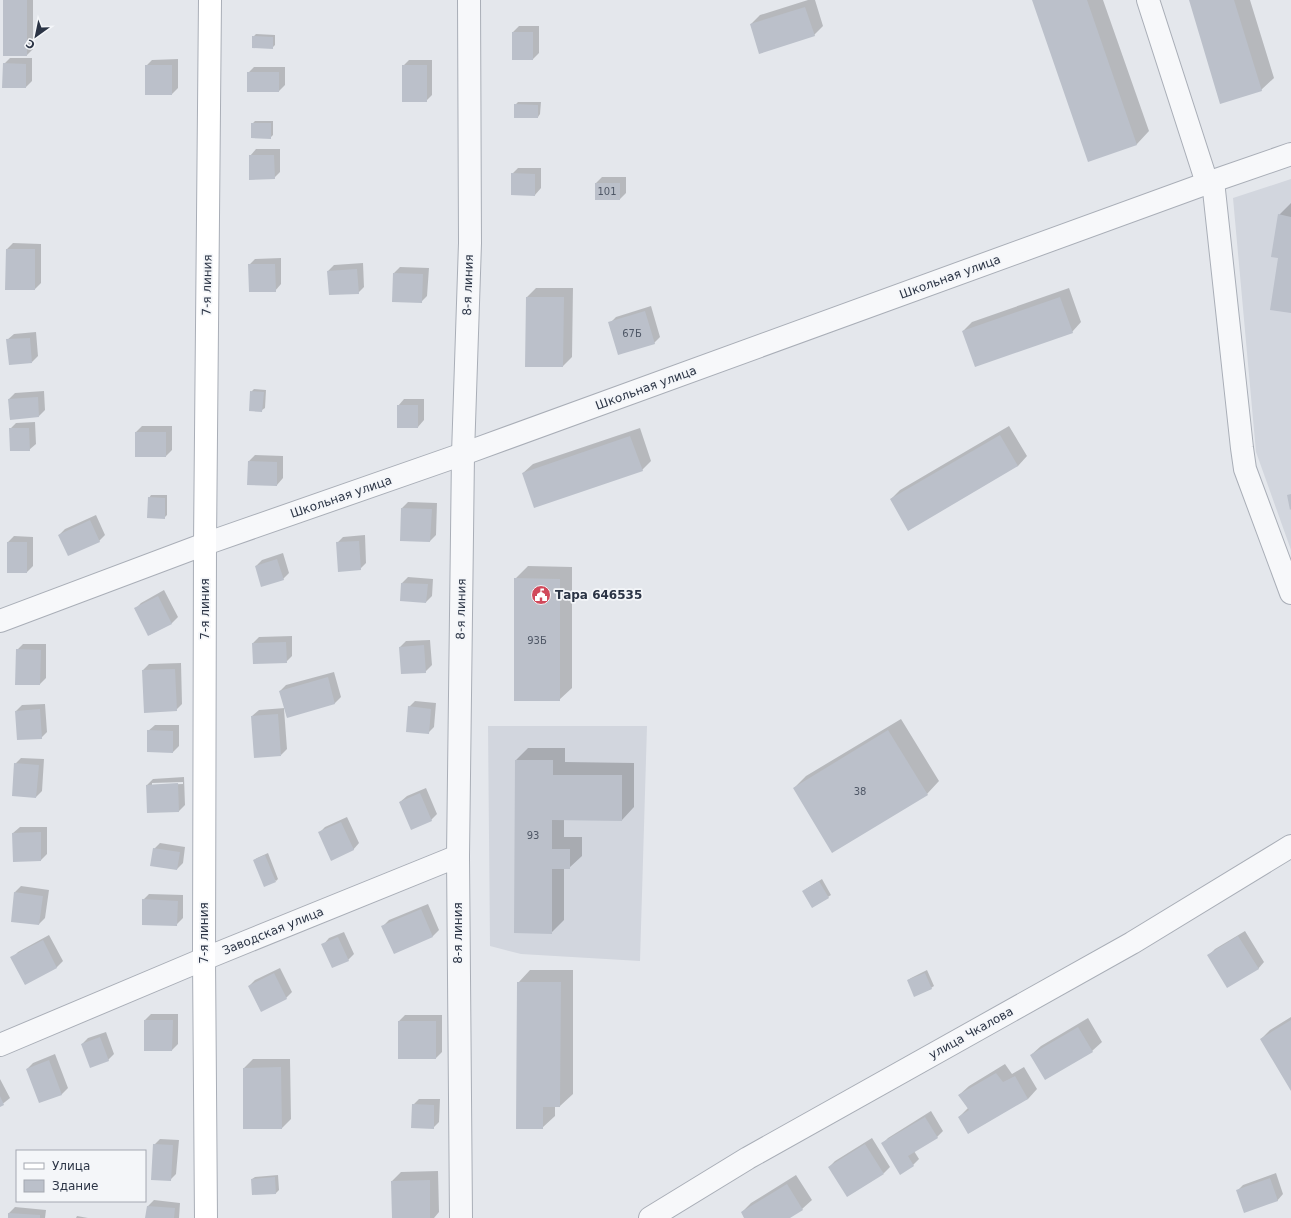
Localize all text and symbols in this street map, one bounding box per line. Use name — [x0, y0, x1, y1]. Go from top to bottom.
north arrow — [16, 16, 56, 56]
text: С — [24, 36, 38, 52]
house number: 101 — [597, 186, 617, 197]
street label: Школьная улица — [898, 252, 1002, 302]
street label: 7-я линия — [199, 254, 215, 316]
street label: 8-я линия — [460, 254, 476, 316]
house number: 67Б — [622, 328, 642, 339]
street label: Школьная улица — [594, 363, 698, 413]
street label: Школьная улица — [288, 473, 394, 521]
street label: 7-я линия — [198, 578, 212, 640]
street label: 8-я линия — [453, 578, 469, 640]
public building icon: Тара 646535 — [530, 584, 552, 606]
place label: Тара 646535 — [555, 588, 642, 602]
house number: 93Б — [527, 635, 547, 646]
house number: 38 — [854, 786, 866, 797]
house number: 93 — [527, 830, 539, 841]
street label: 7-я линия — [197, 902, 211, 964]
street label: 8-я линия — [451, 902, 465, 964]
street label: Заводская улица — [220, 904, 326, 958]
street label: улица Чкалова — [926, 1004, 1016, 1062]
legend — [16, 1150, 146, 1202]
text: Улица — [52, 1159, 90, 1173]
text: Здание — [52, 1179, 98, 1193]

